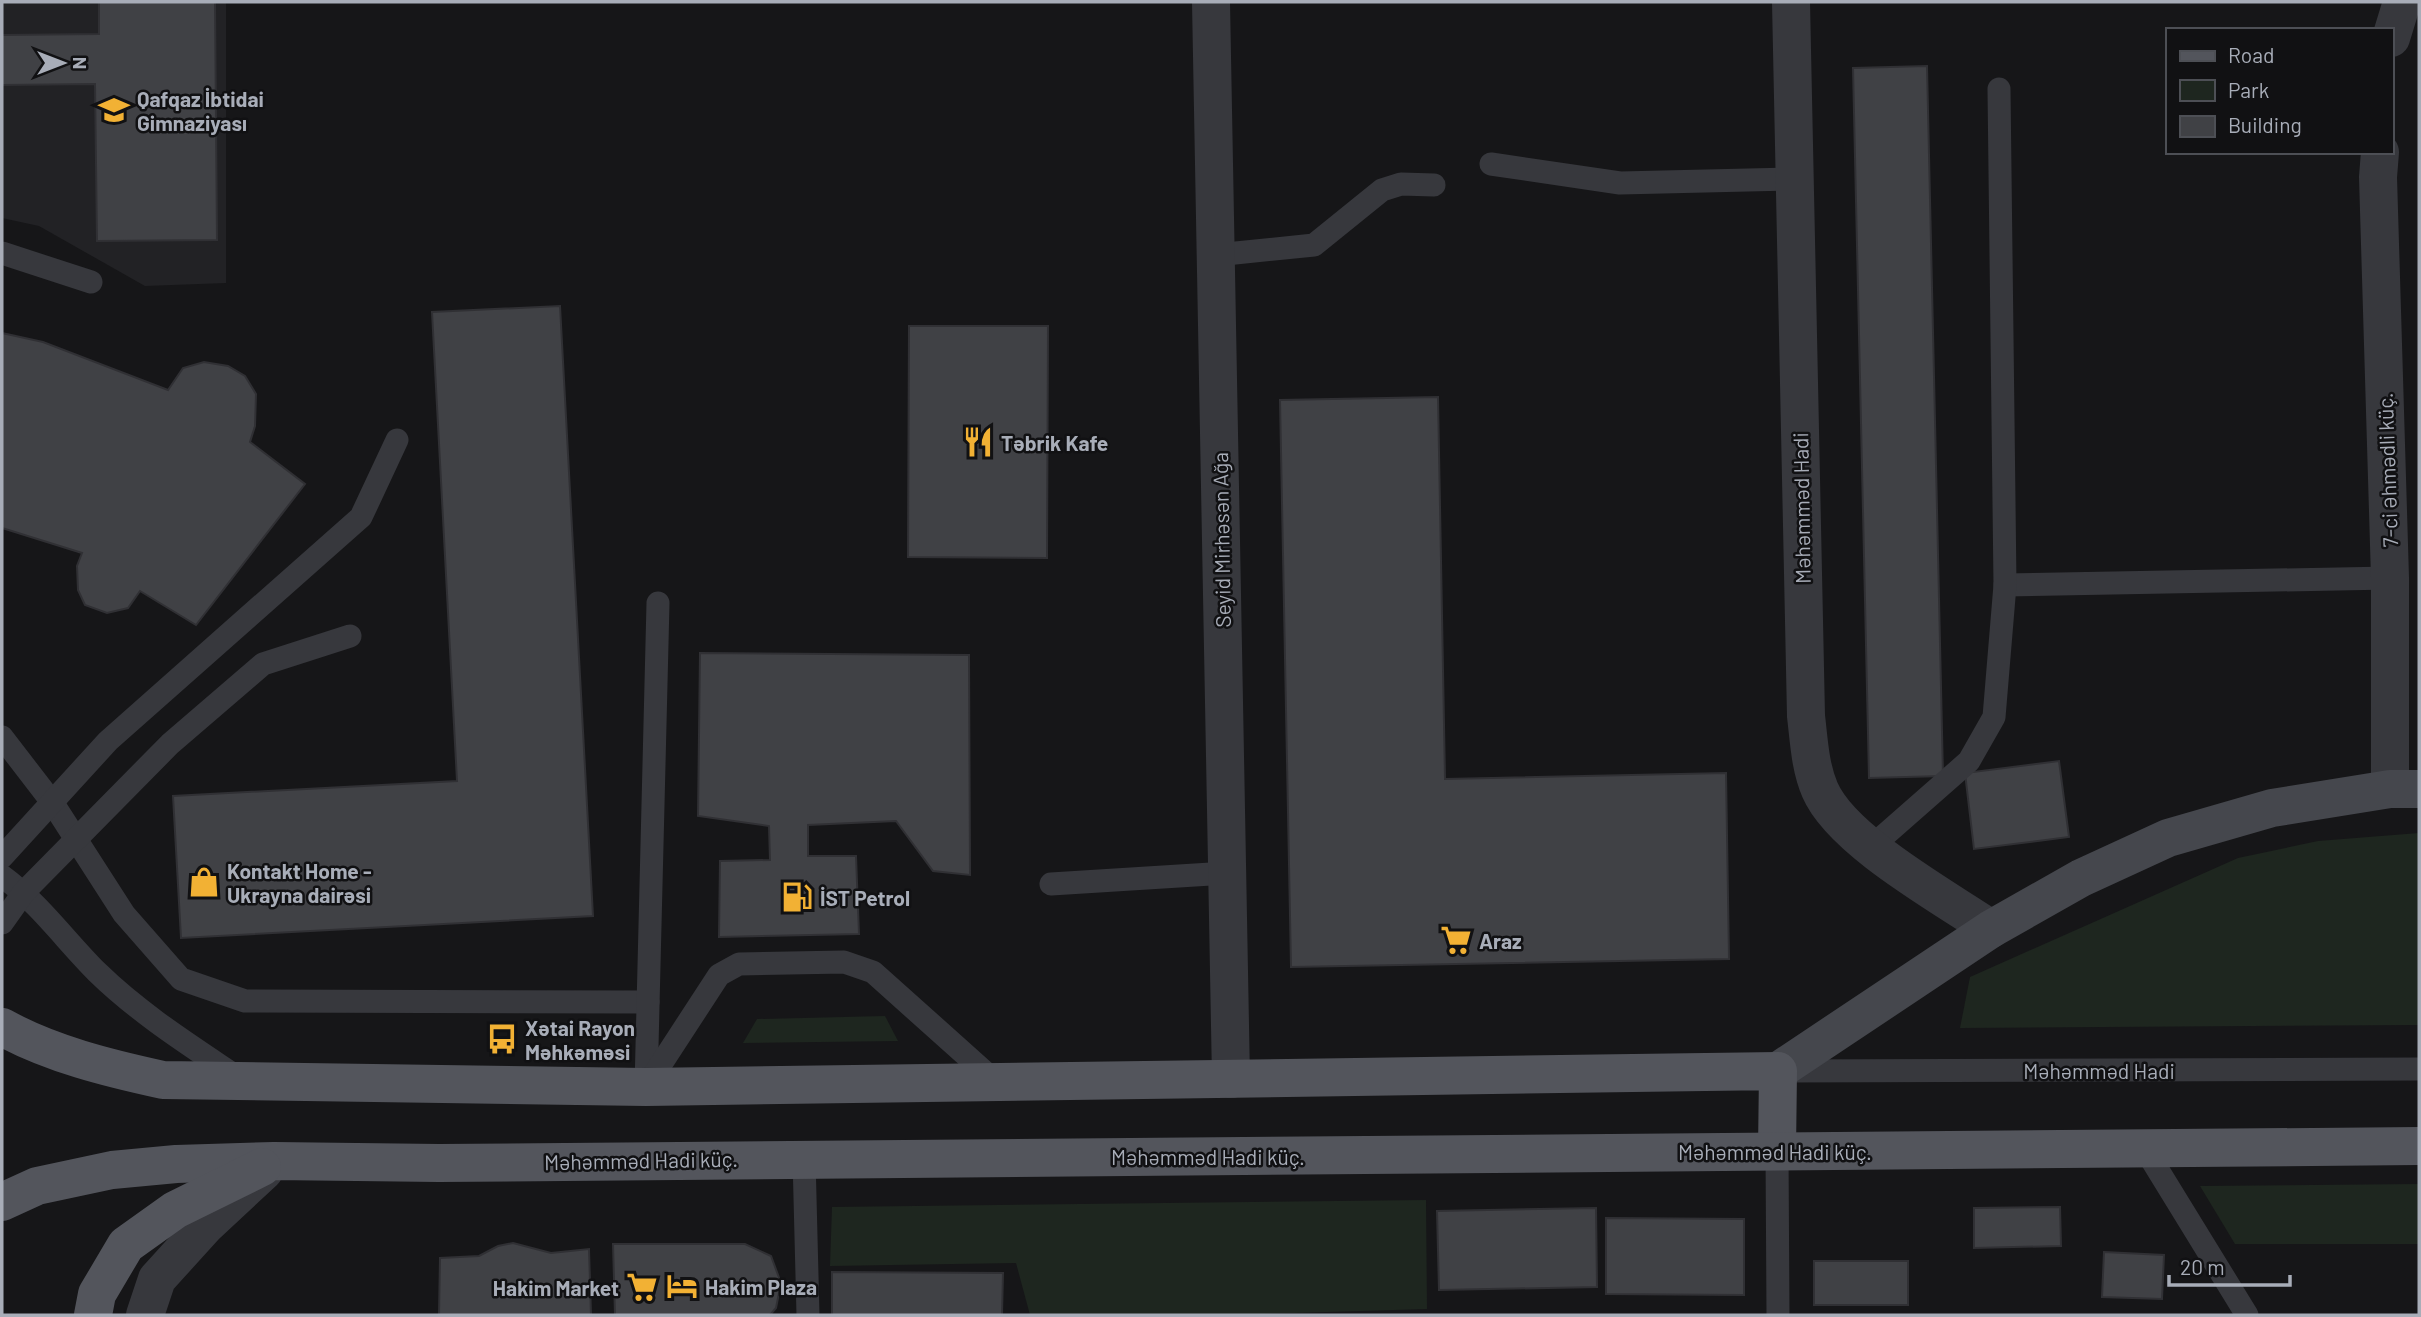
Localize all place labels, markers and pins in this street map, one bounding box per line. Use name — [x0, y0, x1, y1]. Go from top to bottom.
place label: Qafqaz İbtidai Gimnaziyası — [137, 86, 264, 135]
school or university icon: Qafqaz İbtidai Gimnaziyası — [97, 93, 131, 127]
restaurant icon: Təbrik Kafe — [961, 425, 995, 459]
place label: Təbrik Kafe — [1001, 430, 1108, 455]
place label: Kontakt Home - Ukrayna dairəsi — [227, 858, 372, 907]
shop icon: Kontakt Home - Ukrayna dairəsi — [187, 865, 221, 899]
fuel station icon: İST Petrol — [780, 880, 814, 914]
place label: İST Petrol — [820, 885, 910, 910]
supermarket icon: Araz — [1439, 923, 1473, 957]
place label: Araz — [1479, 928, 1522, 953]
place label: Xətai Rayon Məhkəməsi — [525, 1015, 635, 1064]
bus stop icon: Xətai Rayon Məhkəməsi — [485, 1022, 519, 1056]
hotel icon: Hakim Plaza — [665, 1269, 699, 1303]
supermarket icon: Hakim Market — [625, 1270, 659, 1304]
place label: Hakim Plaza — [705, 1274, 817, 1299]
place label: Hakim Market — [493, 1275, 619, 1300]

